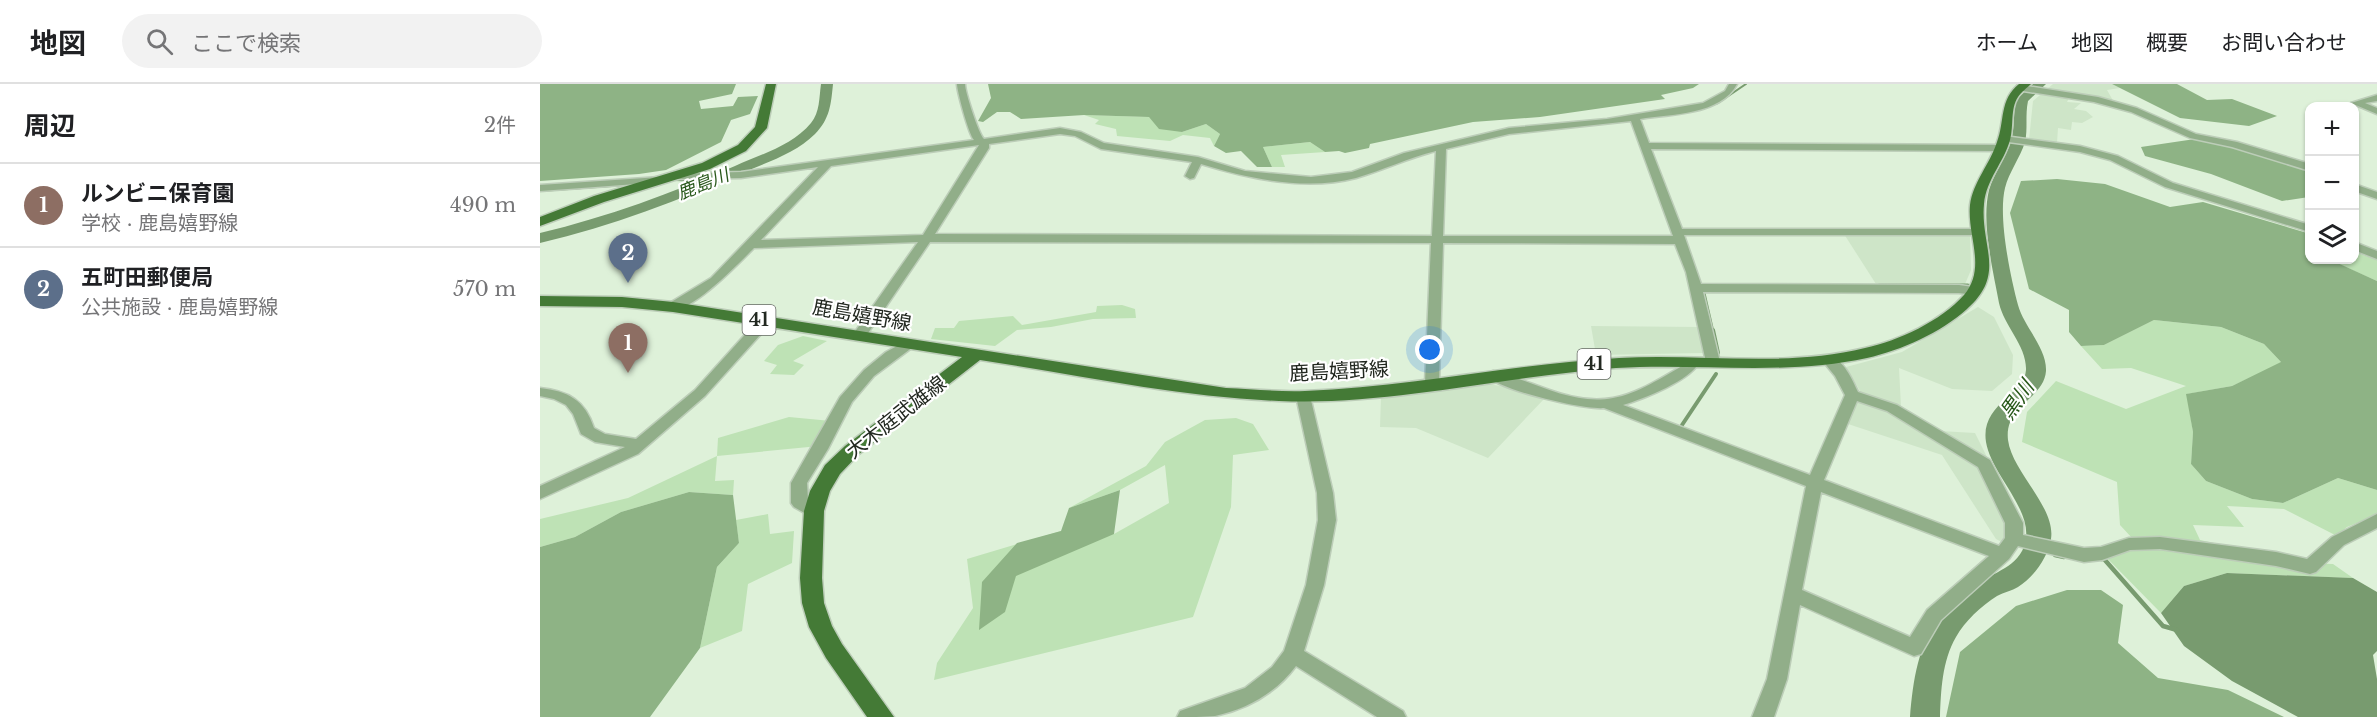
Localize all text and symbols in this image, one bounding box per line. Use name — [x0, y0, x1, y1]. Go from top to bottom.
search box — [122, 14, 542, 68]
icon: search — [143, 25, 176, 58]
text: 地図 — [30, 26, 86, 61]
text: ここで検索 — [191, 30, 301, 57]
text: ホーム — [1976, 30, 2038, 56]
text: 地図 — [2071, 30, 2113, 56]
text: 概要 — [2146, 30, 2188, 56]
text: お問い合わせ — [2221, 30, 2347, 56]
map controls — [2305, 102, 2359, 264]
button: + — [2305, 102, 2359, 156]
text: 周辺 — [24, 110, 76, 142]
text: 2件 — [484, 113, 516, 137]
button: − — [2305, 156, 2359, 210]
water label: 鹿島川 — [674, 163, 734, 204]
text: ルンビニ保育園 — [81, 180, 235, 207]
text: 1 — [39, 193, 48, 217]
text: 490 m — [450, 193, 516, 217]
button: layers — [2305, 210, 2359, 264]
text: 学校 · 鹿島嬉野線 — [81, 211, 238, 235]
pin: 2 — [608, 234, 647, 283]
text: 五町田郵便局 — [81, 264, 213, 291]
text: 2 — [37, 277, 50, 301]
text: 570 m — [453, 277, 516, 301]
street label: 鹿島嬉野線 — [811, 294, 913, 336]
text: 公共施設 · 鹿島嬉野線 — [81, 295, 278, 319]
road number: 41 — [742, 305, 776, 335]
pin: 1 — [608, 324, 647, 373]
your location — [1415, 335, 1444, 364]
road number: 41 — [1578, 349, 1610, 379]
street label: 鹿島嬉野線 — [1288, 356, 1390, 386]
street label: 大木庭武雄線 — [841, 371, 951, 463]
water label: 黒川 — [1994, 374, 2041, 425]

